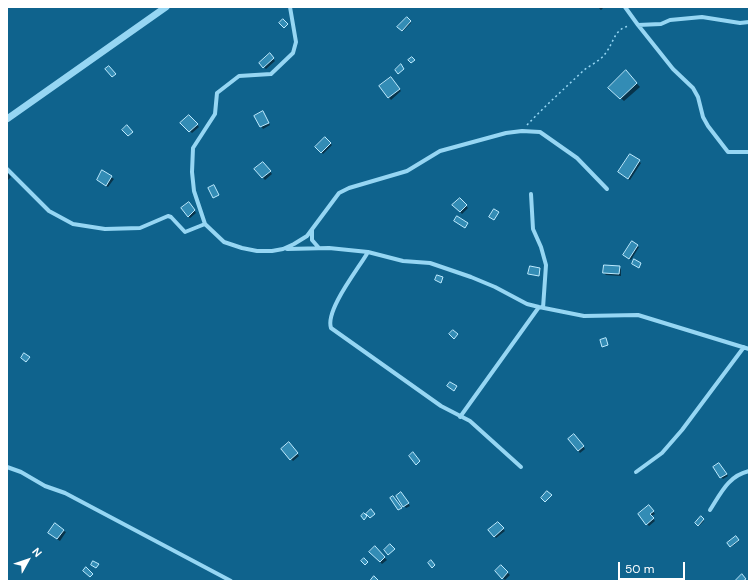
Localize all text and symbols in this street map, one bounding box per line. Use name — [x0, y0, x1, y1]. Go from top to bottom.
north arrow — [8, 540, 48, 580]
text: N — [29, 545, 45, 560]
scale bar — [620, 554, 687, 580]
text: 50 m — [625, 561, 654, 577]

